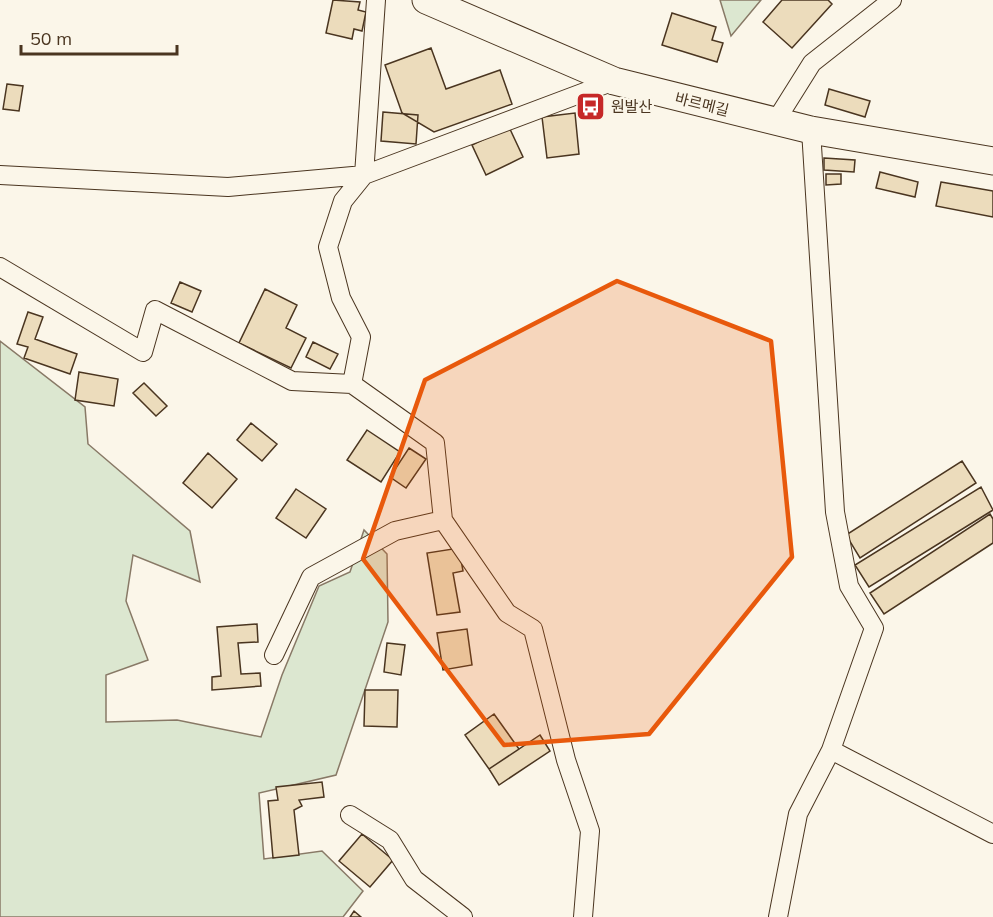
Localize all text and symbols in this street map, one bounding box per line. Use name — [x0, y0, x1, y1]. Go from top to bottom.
scale bar — [21, 18, 177, 56]
text: 50 m — [30, 27, 72, 50]
street label: 바르메길 — [673, 88, 731, 120]
bus stop icon: 원발산 — [574, 90, 606, 122]
place label: 원발산 — [611, 97, 653, 116]

